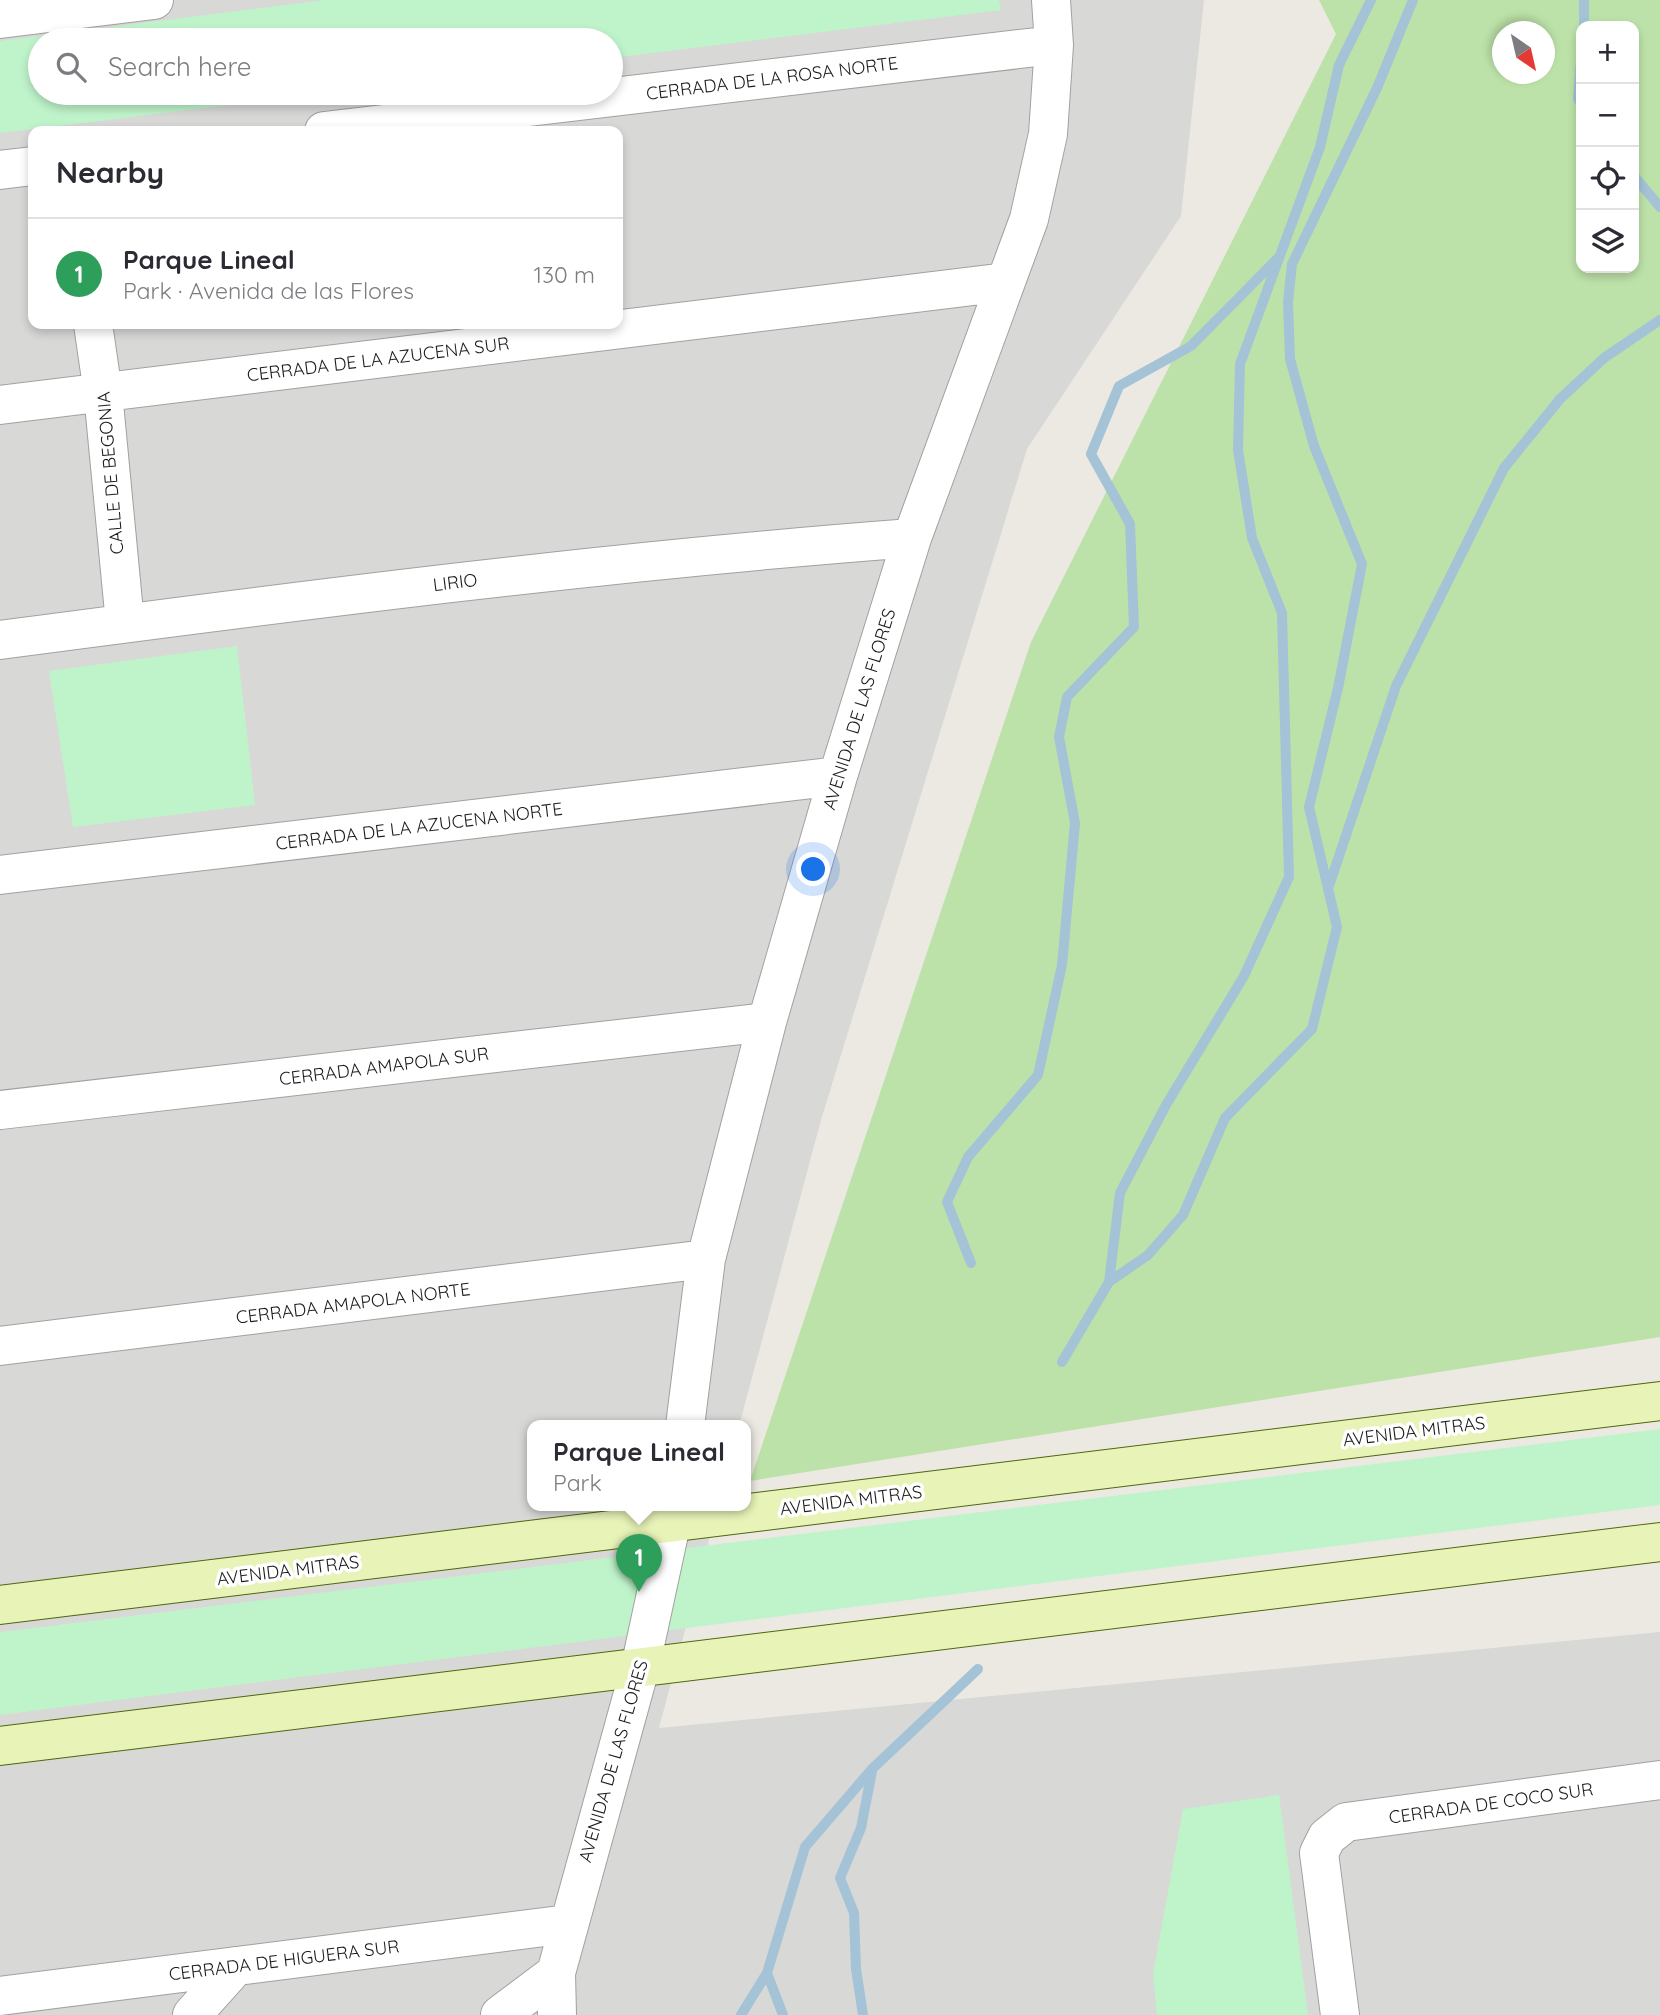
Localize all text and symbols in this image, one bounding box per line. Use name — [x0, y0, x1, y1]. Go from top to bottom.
north arrow — [1492, 21, 1555, 84]
map controls — [1576, 21, 1639, 273]
button: + — [1576, 21, 1639, 84]
search box — [28, 28, 623, 105]
icon: search — [52, 48, 90, 86]
text: Search here — [108, 50, 252, 83]
street label: CERRADA DE LA ROSA NORTE — [645, 51, 899, 105]
button: − — [1576, 84, 1639, 147]
button: locate — [1576, 147, 1639, 210]
text: Nearby — [56, 153, 164, 191]
button: layers — [1576, 210, 1639, 273]
text: Parque Lineal — [123, 243, 295, 276]
text: 1 — [75, 260, 83, 289]
text: 130 m — [533, 260, 595, 289]
text: Park · Avenida de las Flores — [123, 276, 414, 305]
street label: CERRADA DE LA AZUCENA SUR — [246, 331, 510, 387]
street label: CALLE DE BEGONIA — [91, 390, 129, 555]
street label: LIRIO — [432, 568, 478, 596]
street label: AVENIDA DE LAS FLORES — [817, 606, 901, 812]
street label: CERRADA DE LA AZUCENA NORTE — [274, 797, 564, 855]
your location — [796, 852, 830, 886]
street label: CERRADA AMAPOLA SUR — [278, 1042, 490, 1090]
street label: CERRADA AMAPOLA NORTE — [235, 1277, 471, 1329]
street label: AVENIDA MITRAS — [1341, 1411, 1487, 1451]
popup — [527, 1420, 751, 1511]
text: Parque Lineal — [553, 1435, 725, 1468]
text: Park — [553, 1468, 602, 1497]
street label: AVENIDA MITRAS — [778, 1480, 924, 1520]
pin: 1 — [616, 1534, 662, 1592]
street label: AVENIDA MITRAS — [215, 1550, 361, 1590]
street label: AVENIDA DE LAS FLORES — [573, 1657, 653, 1865]
street label: CERRADA DE COCO SUR — [1387, 1777, 1595, 1829]
street label: CERRADA DE HIGUERA SUR — [168, 1934, 400, 1986]

